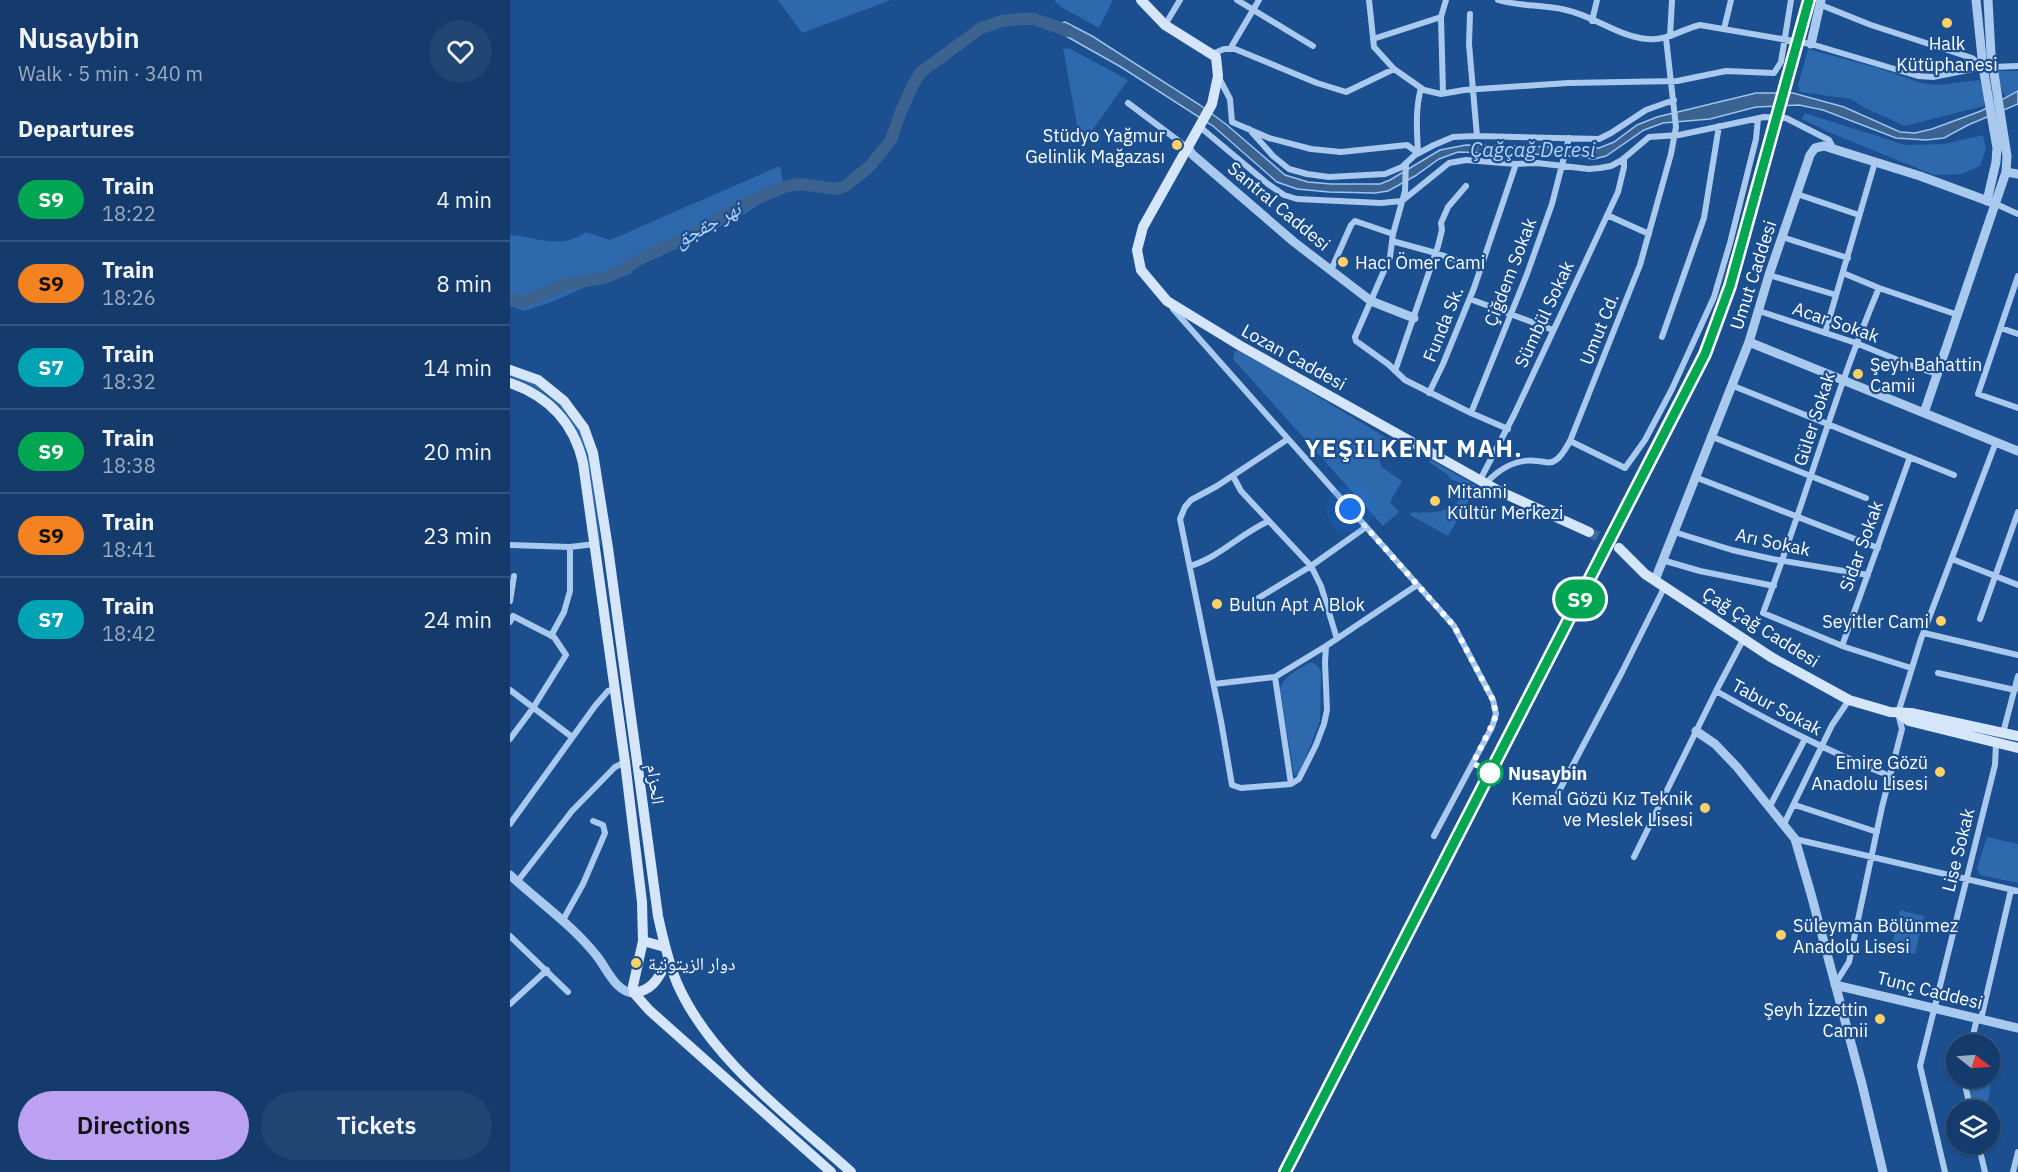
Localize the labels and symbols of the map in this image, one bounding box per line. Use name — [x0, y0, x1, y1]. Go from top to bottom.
marker: Halk Kütüphanesi — [1940, 16, 1954, 30]
place label: Halk Kütüphanesi — [1896, 32, 1998, 76]
place label: Stüdyo Yağmur Gelinlik Mağazası — [1025, 124, 1165, 168]
water label: Çağçağ Deresi — [1470, 136, 1596, 163]
marker: Stüdyo Yağmur Gelinlik Mağazası — [1170, 138, 1184, 152]
street label: Santral Caddesi — [1223, 156, 1335, 256]
water label: نهر جقجق — [669, 193, 748, 253]
street label: Çiğdem Sokak — [1479, 214, 1541, 330]
street label: Umut Caddesi — [1725, 217, 1781, 333]
place label: Hacı Ömer Cami — [1355, 251, 1485, 274]
marker: Hacı Ömer Cami — [1336, 255, 1350, 269]
street label: Sümbül Sokak — [1509, 256, 1579, 371]
street label: Funda Sk. — [1418, 283, 1468, 365]
street label: Umut Cd. — [1574, 290, 1624, 368]
street label: Acar Sokak — [1790, 296, 1883, 348]
street label: Lozan Caddesi — [1238, 319, 1350, 395]
place label: Şeyh Bahattin Camii — [1870, 353, 1982, 397]
marker: Şeyh Bahattin Camii — [1851, 367, 1865, 381]
street label: Güler Sokak — [1788, 369, 1840, 469]
district label: YEŞILKENT MAH. — [1305, 432, 1523, 464]
place label: Mitanni Kültür Merkezi — [1447, 480, 1564, 524]
your location — [1335, 494, 1365, 524]
marker: Mitanni Kültür Merkezi — [1428, 494, 1442, 508]
street label: Sidar Sokak — [1834, 497, 1888, 595]
street label: Arı Sokak — [1733, 523, 1813, 561]
line badge: S9 — [1553, 580, 1607, 618]
street label: Çağ Çağ Caddesi — [1698, 582, 1824, 672]
place label: Bulun Apt A Blok — [1229, 593, 1366, 616]
marker: Bulun Apt A Blok — [1210, 597, 1224, 611]
place label: Seyitler Cami — [1822, 610, 1929, 633]
marker: Seyitler Cami — [1934, 614, 1948, 628]
street label: Tabur Sokak — [1728, 674, 1827, 741]
place label: Emire Gözü Anadolu Lisesi — [1811, 751, 1928, 795]
marker: Nusaybin — [1477, 760, 1503, 786]
street label: الحزام — [641, 762, 670, 806]
place label: Nusaybin — [1508, 762, 1587, 785]
marker: Emire Gözü Anadolu Lisesi — [1933, 765, 1947, 779]
place label: Kemal Gözü Kız Teknik ve Meslek Lisesi — [1511, 787, 1693, 831]
marker: Kemal Gözü Kız Teknik ve Meslek Lisesi — [1698, 801, 1712, 815]
street label: Lise Sokak — [1937, 805, 1980, 894]
place label: Süleyman Bölünmez Anadolu Lisesi — [1793, 914, 1958, 958]
marker: Süleyman Bölünmez Anadolu Lisesi — [1774, 928, 1788, 942]
place label: دوار الزيتونية — [648, 952, 735, 975]
marker: دوار الزيتونية — [629, 956, 643, 970]
street label: Tunç Caddesi — [1875, 966, 1985, 1014]
place label: Şeyh İzzettin Camii — [1763, 998, 1868, 1042]
marker: Şeyh İzzettin Camii — [1873, 1012, 1887, 1026]
north arrow — [1946, 1034, 2000, 1088]

